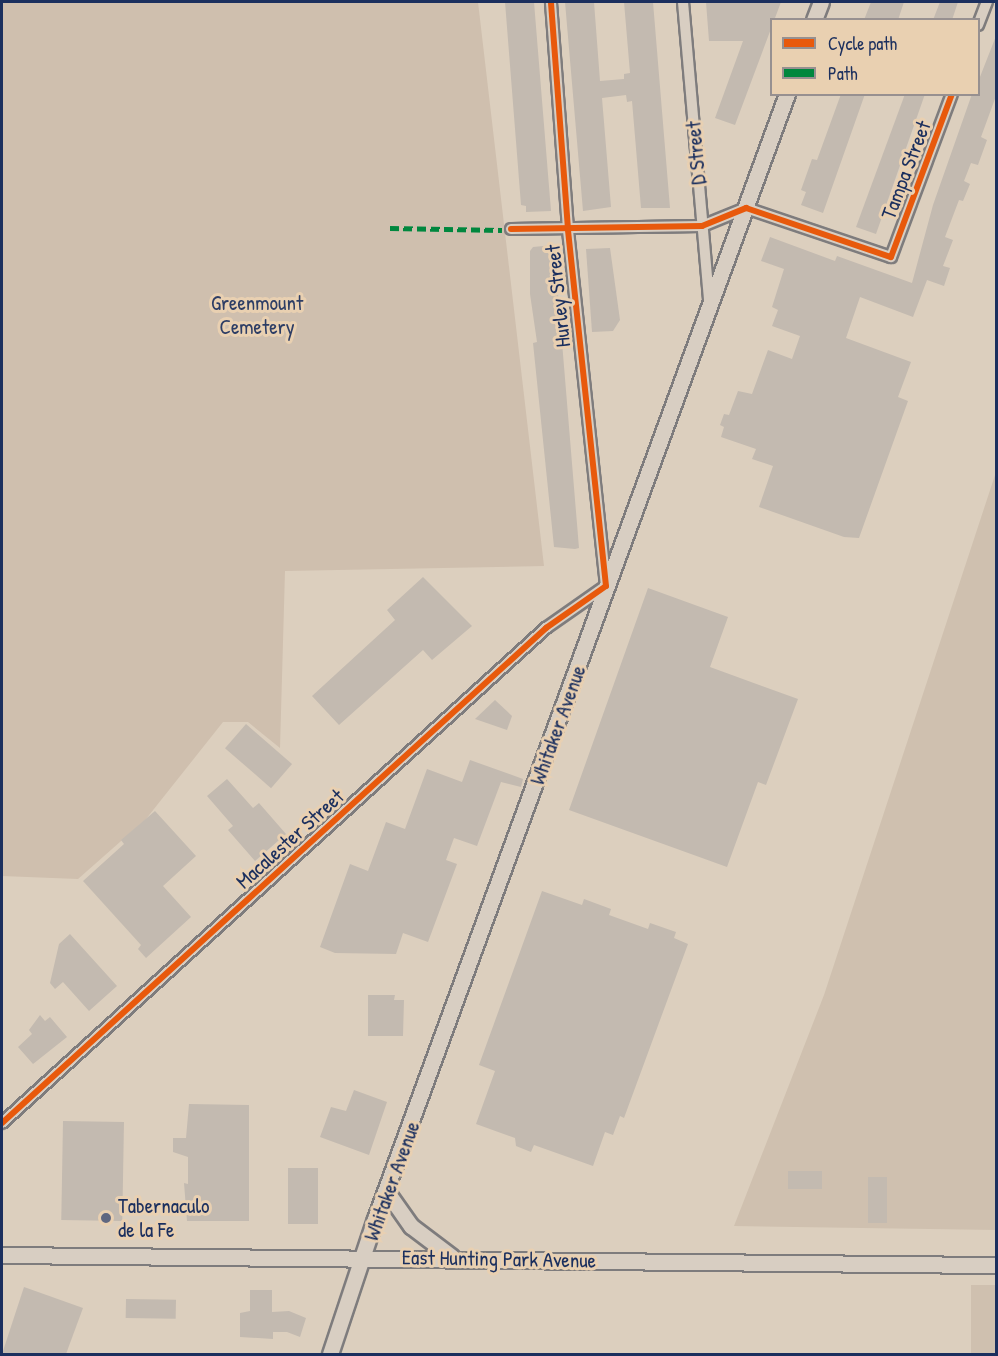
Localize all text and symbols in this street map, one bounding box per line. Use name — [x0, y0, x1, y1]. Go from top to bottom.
legend — [770, 18, 980, 96]
text: Cycle path — [828, 31, 897, 56]
text: Path — [828, 61, 857, 86]
street label: Tampa Street — [876, 117, 936, 223]
street label: D Street — [681, 120, 711, 186]
street label: Hurley Street — [540, 244, 576, 348]
park label: Greenmount Cemetery — [211, 290, 303, 340]
street label: Whitaker Avenue — [525, 662, 591, 788]
street label: Macalester Street — [231, 784, 349, 894]
street label: Whitaker Avenue — [359, 1118, 425, 1244]
place label: Tabernaculo de la Fe — [118, 1193, 209, 1243]
marker: Tabernaculo de la Fe — [99, 1211, 113, 1225]
street label: East Hunting Park Avenue — [402, 1245, 596, 1273]

